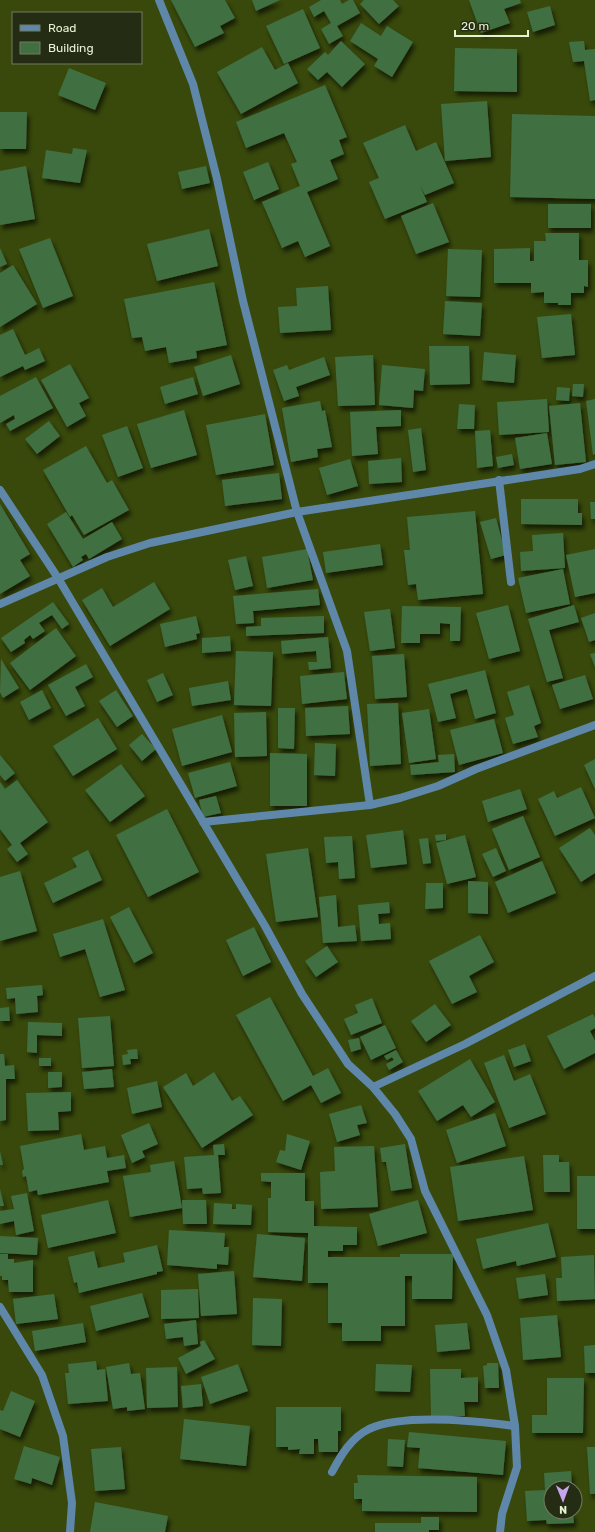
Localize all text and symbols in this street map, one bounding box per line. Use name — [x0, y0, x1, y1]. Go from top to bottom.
legend — [12, 12, 142, 64]
scale bar — [455, 12, 528, 38]
text: 20 m — [461, 19, 489, 33]
text: Road — [48, 21, 76, 35]
text: Building — [48, 41, 94, 55]
north arrow — [543, 1480, 583, 1520]
text: N — [559, 1503, 567, 1516]

